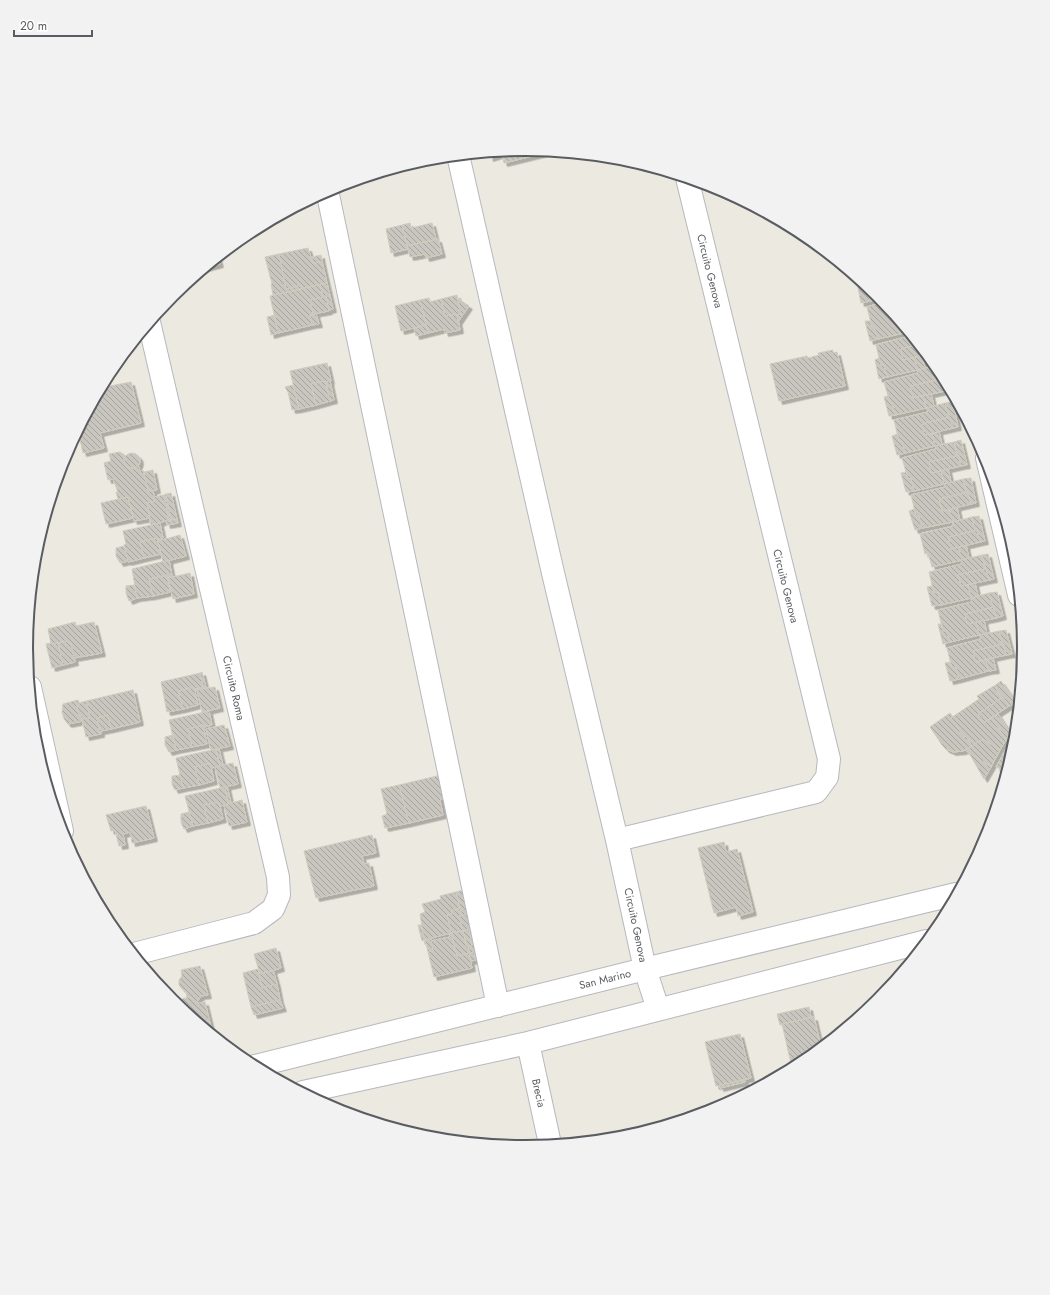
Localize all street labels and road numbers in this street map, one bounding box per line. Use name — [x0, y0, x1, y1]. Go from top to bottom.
street label: Circuito Genova — [693, 232, 727, 310]
street label: Circuito Genova — [769, 547, 803, 625]
street label: Circuito Roma — [219, 654, 249, 722]
street label: Circuito Genova — [620, 886, 652, 964]
street label: San Marino — [577, 965, 633, 993]
street label: Brecia — [528, 1077, 550, 1109]

